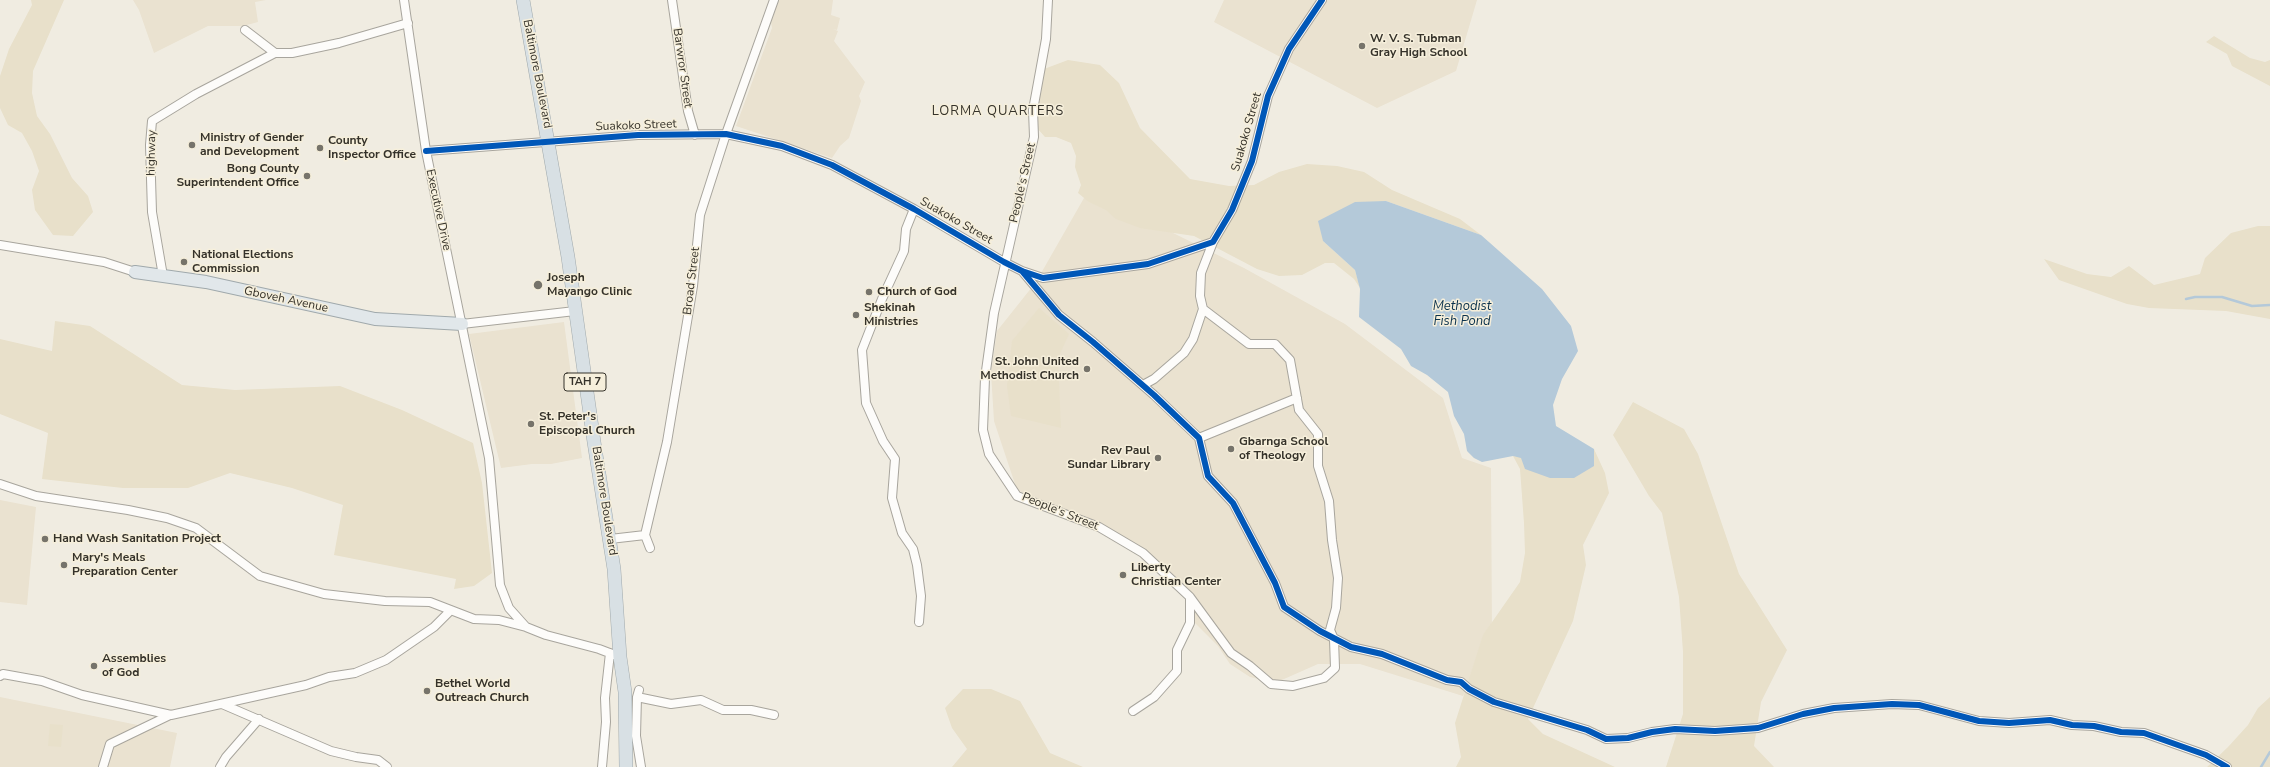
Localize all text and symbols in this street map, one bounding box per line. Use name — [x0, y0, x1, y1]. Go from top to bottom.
street label: Baltimore Boulevard — [519, 18, 555, 130]
street label: Barwror Street — [669, 27, 695, 109]
place label: W. V. S. Tubman Gray High School — [1370, 32, 1467, 60]
marker: W. V. S. Tubman Gray High School — [1357, 41, 1367, 51]
street label: Suakoko Street — [1229, 91, 1265, 173]
district label: LORMA QUARTERS — [932, 104, 1064, 120]
street label: Suakoko Street — [595, 117, 677, 135]
street label: highway — [144, 130, 160, 176]
place label: Ministry of Gender and Development — [200, 131, 304, 159]
place label: County Inspector Office — [328, 134, 416, 162]
marker: Ministry of Gender and Development — [187, 140, 197, 150]
street label: People's Street — [1007, 142, 1039, 224]
marker: County Inspector Office — [315, 143, 325, 153]
place label: Bong County Superintendent Office — [176, 162, 299, 190]
street label: Executive Drive — [422, 168, 454, 252]
marker: Bong County Superintendent Office — [302, 171, 312, 181]
street label: Suakoko Street — [917, 194, 995, 248]
street label: Broad Street — [681, 246, 703, 316]
place label: National Elections Commission — [192, 248, 293, 276]
marker: National Elections Commission — [179, 257, 189, 267]
place label: Joseph Mayango Clinic — [547, 271, 632, 299]
marker: Joseph Mayango Clinic — [532, 279, 544, 291]
street label: Gboveh Avenue — [243, 284, 329, 316]
place label: Church of God — [877, 285, 957, 299]
marker: Church of God — [864, 287, 874, 297]
water label: Methodist Fish Pond — [1433, 299, 1491, 330]
place label: Shekinah Ministries — [864, 301, 918, 329]
marker: Shekinah Ministries — [851, 310, 861, 320]
place label: St. John United Methodist Church — [980, 355, 1079, 383]
marker: St. John United Methodist Church — [1082, 364, 1092, 374]
road number: TAH 7 — [564, 373, 606, 391]
place label: St. Peter's Episcopal Church — [539, 410, 635, 438]
marker: St. Peter's Episcopal Church — [526, 419, 536, 429]
place label: Gbarnga School of Theology — [1239, 435, 1328, 463]
place label: Rev Paul Sundar Library — [1067, 444, 1150, 472]
marker: Gbarnga School of Theology — [1226, 444, 1236, 454]
street label: Baltimore Boulevard — [588, 445, 620, 557]
marker: Rev Paul Sundar Library — [1153, 453, 1163, 463]
street label: People's Street — [1020, 490, 1100, 534]
place label: Hand Wash Sanitation Project — [53, 532, 221, 546]
marker: Hand Wash Sanitation Project — [40, 534, 50, 544]
place label: Mary's Meals Preparation Center — [72, 551, 178, 579]
marker: Mary's Meals Preparation Center — [59, 560, 69, 570]
place label: Liberty Christian Center — [1131, 561, 1221, 589]
marker: Liberty Christian Center — [1118, 570, 1128, 580]
place label: Assemblies of God — [102, 652, 166, 680]
marker: Assemblies of God — [89, 661, 99, 671]
place label: Bethel World Outreach Church — [435, 677, 529, 705]
marker: Bethel World Outreach Church — [422, 686, 432, 696]

